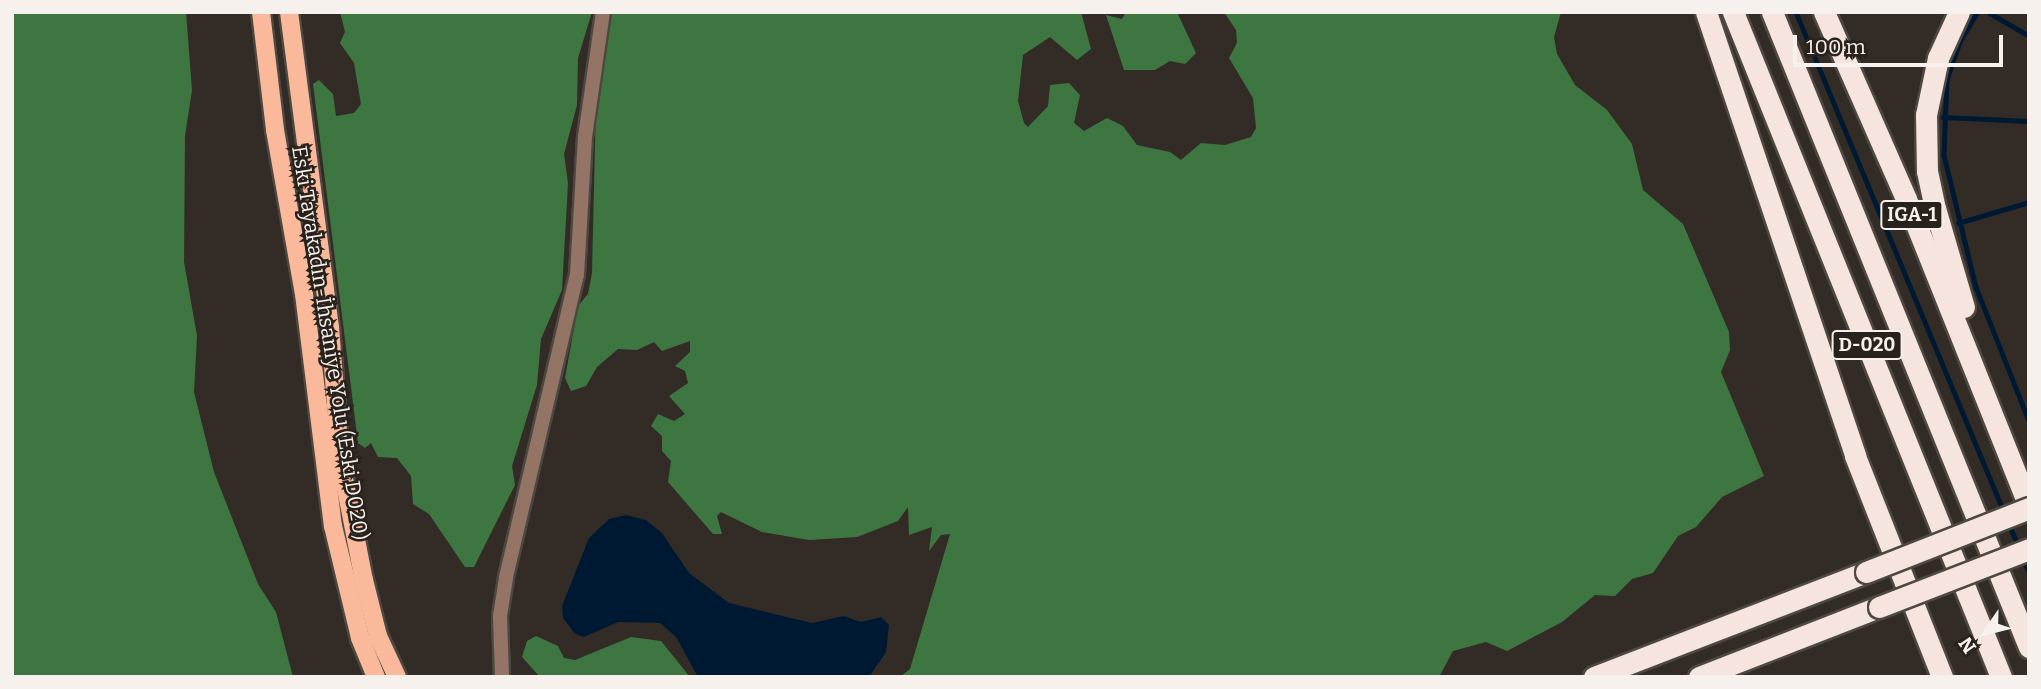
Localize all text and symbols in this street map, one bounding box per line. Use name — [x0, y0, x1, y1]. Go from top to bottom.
scale bar — [1796, 21, 2006, 65]
text: 100 m — [1806, 34, 1866, 60]
street label: Eski Tayakadın-İhsaniye Yolu (Eski D020) — [286, 144, 374, 542]
road number: IGA-1 — [1879, 200, 1945, 230]
road number: D-020 — [1830, 330, 1904, 360]
north arrow — [1950, 598, 2020, 668]
text: N — [1954, 633, 1981, 658]

